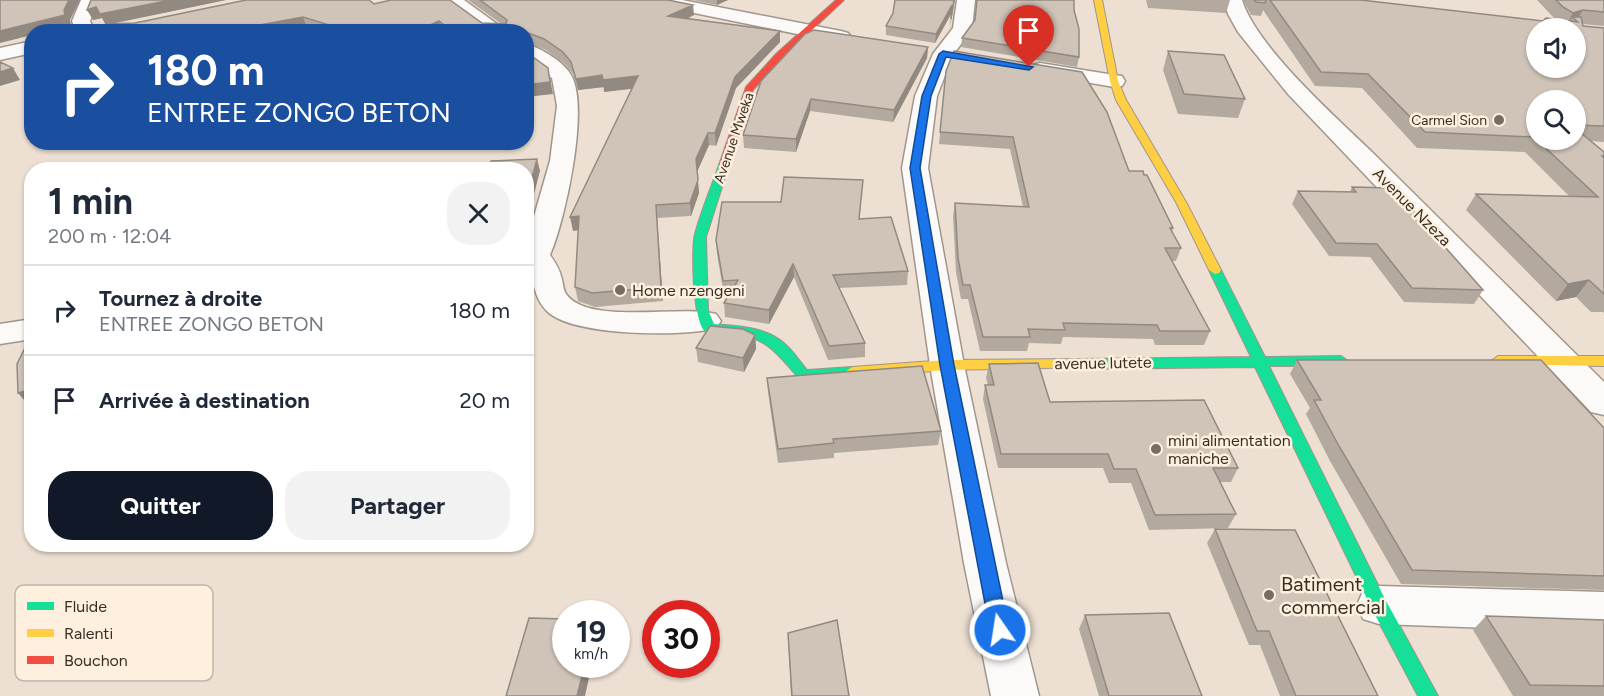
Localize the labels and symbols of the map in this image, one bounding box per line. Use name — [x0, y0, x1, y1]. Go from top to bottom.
pin — [1003, 5, 1054, 67]
street label: Avenue Mweka — [711, 90, 757, 186]
place label: Carmel Sion — [1411, 112, 1487, 129]
marker: Carmel Sion — [1492, 113, 1506, 127]
street label: Avenue Nzeza — [1369, 164, 1455, 250]
place label: Home nzengeni — [632, 281, 745, 300]
marker: Home nzengeni — [613, 283, 627, 297]
street label: avenue lutete — [1054, 353, 1152, 373]
place label: mini alimentation maniche — [1168, 431, 1291, 468]
marker: mini alimentation maniche — [1149, 442, 1163, 456]
place label: Batiment commercial — [1281, 572, 1385, 619]
legend — [15, 585, 213, 681]
marker: Batiment commercial — [1262, 588, 1276, 602]
text: Fluide — [64, 597, 107, 616]
position arrow — [968, 598, 1032, 662]
speed limit sign: 30 — [642, 600, 720, 678]
text: Ralenti — [64, 624, 113, 643]
text: Bouchon — [64, 651, 128, 670]

